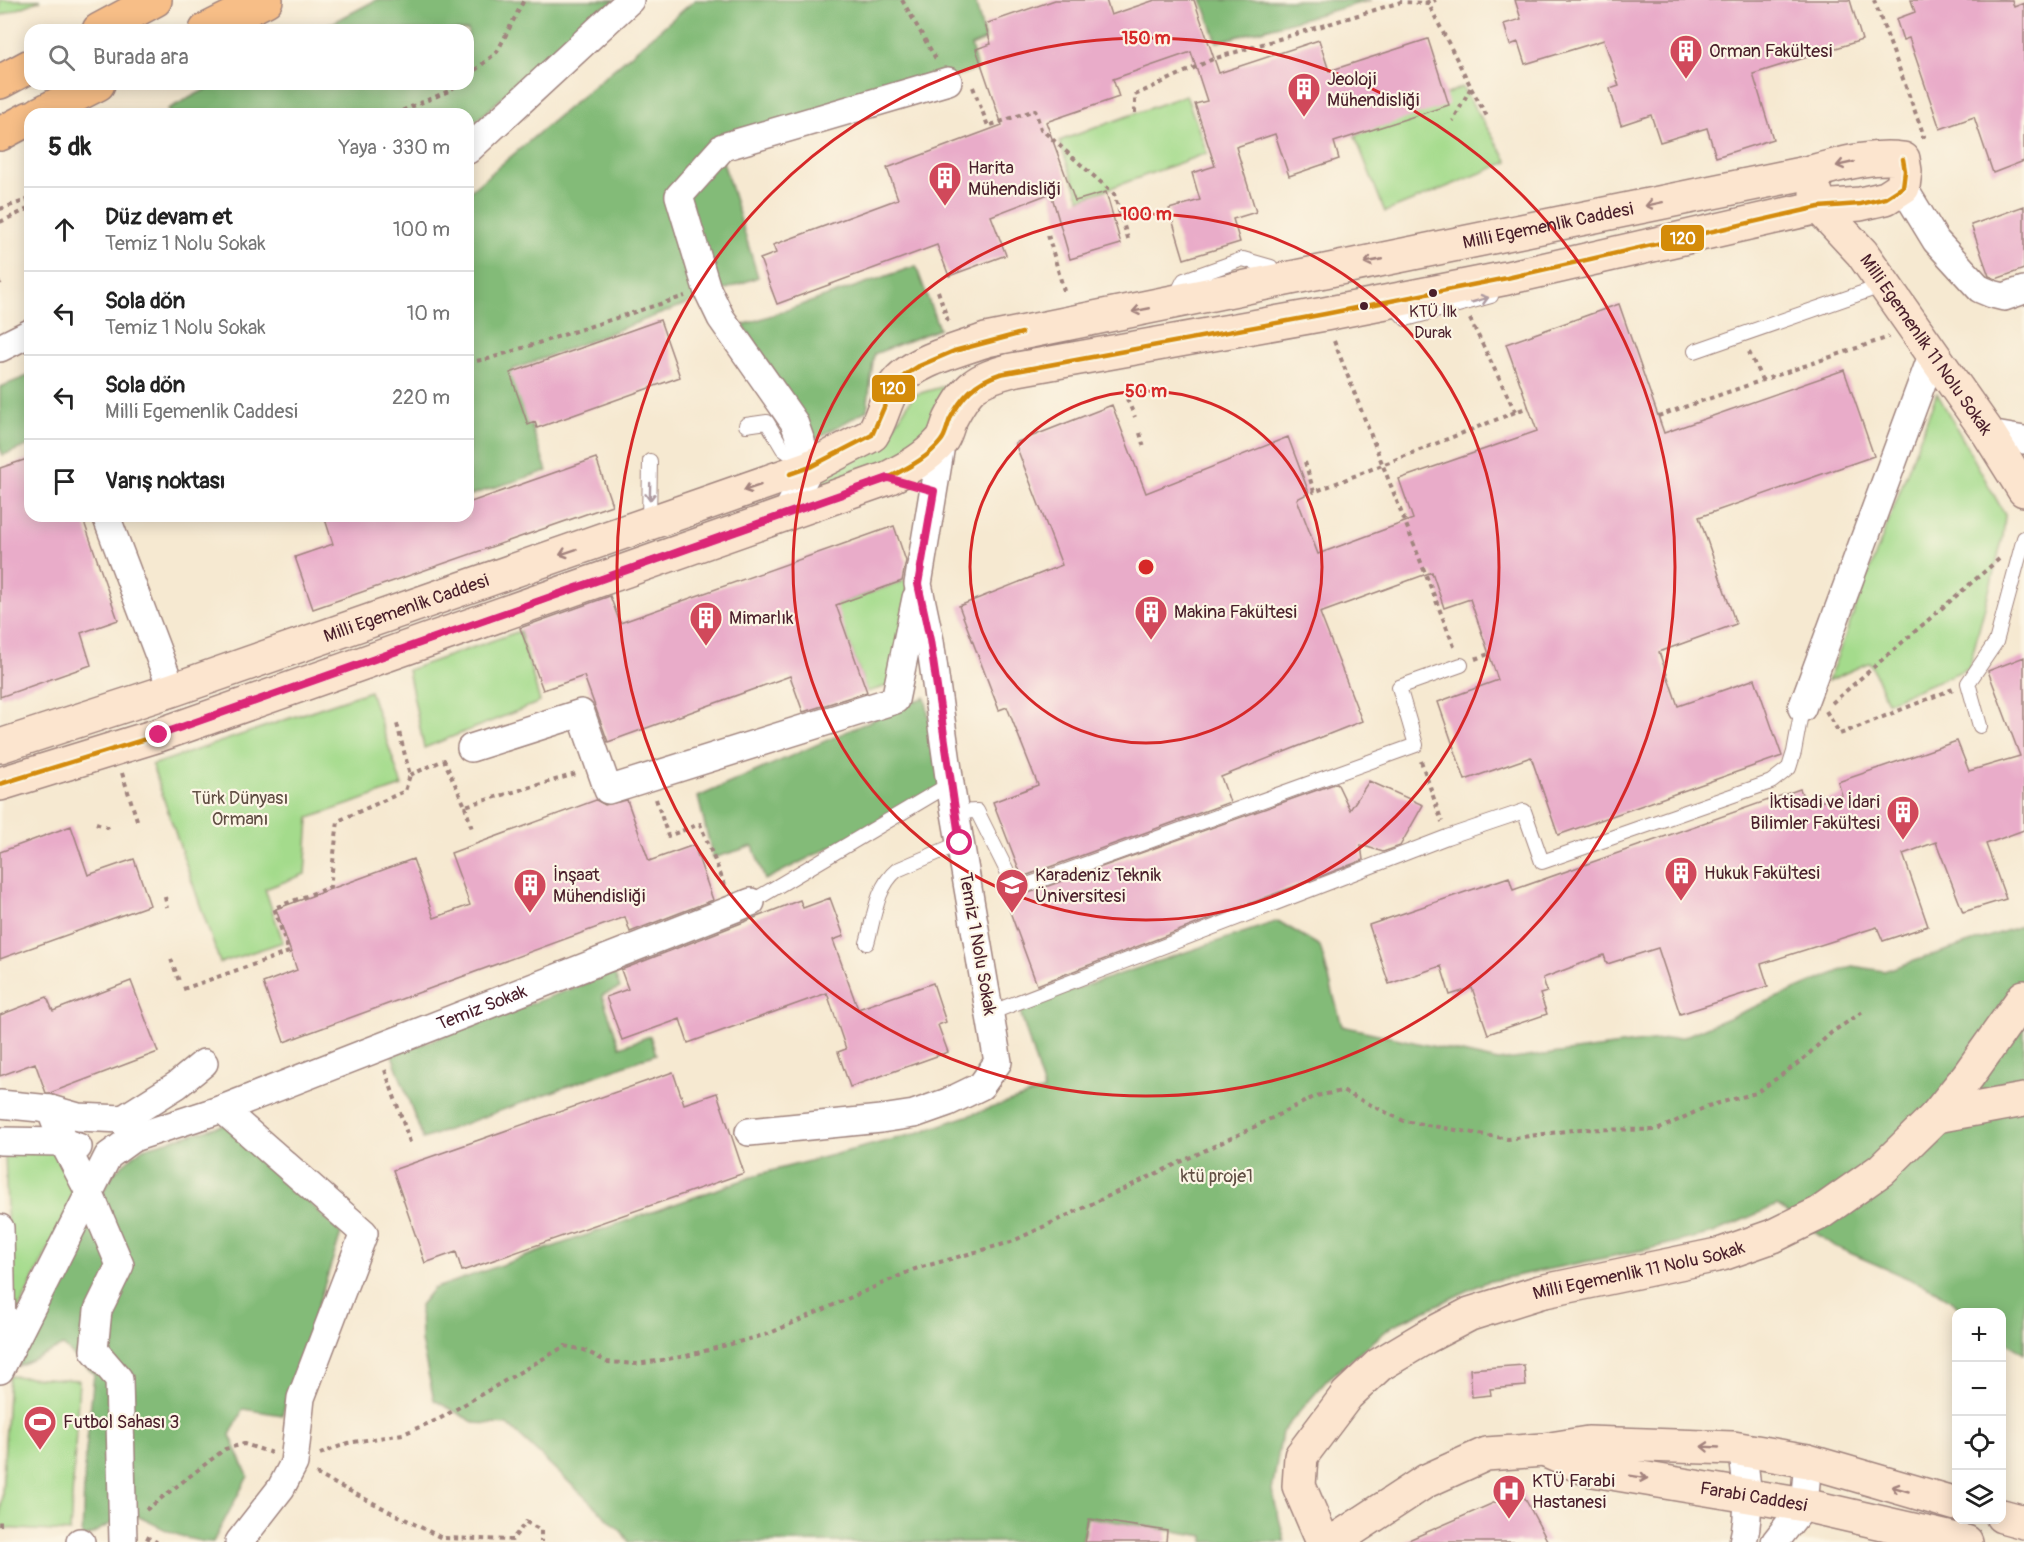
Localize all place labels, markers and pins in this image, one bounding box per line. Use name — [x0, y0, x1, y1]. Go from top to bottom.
building icon: Orman Fakültesi — [1668, 33, 1704, 80]
place label: Orman Fakültesi — [1709, 40, 1832, 63]
place label: Jeoloji Mühendisliği — [1327, 68, 1419, 112]
building icon: Jeoloji Mühendisliği — [1286, 71, 1322, 118]
place label: Harita Mühendisliği — [968, 157, 1060, 201]
building icon: Harita Mühendisliği — [927, 160, 963, 207]
marker: KTÜ İlk Durak — [1427, 287, 1439, 299]
unlabelled marker — [1358, 300, 1370, 312]
place label: KTÜ İlk Durak — [1409, 302, 1457, 343]
centre of rings — [1136, 557, 1156, 577]
building icon: Makina Fakültesi — [1133, 594, 1169, 641]
building icon: Mimarlık — [688, 600, 724, 647]
place label: Makina Fakültesi — [1174, 601, 1297, 624]
place label: Mimarlık — [729, 607, 794, 630]
place label: İktisadi ve İdari Bilimler Fakültesi — [1750, 791, 1880, 835]
building icon: İktisadi ve İdari Bilimler Fakültesi — [1885, 794, 1921, 841]
building icon: Hukuk Fakültesi — [1663, 855, 1699, 902]
place label: Hukuk Fakültesi — [1704, 862, 1820, 885]
place label: İnşaat Mühendisliği — [553, 864, 645, 908]
place label: Karadeniz Teknik Üniversitesi — [1035, 864, 1162, 908]
building icon: İnşaat Mühendisliği — [512, 867, 548, 914]
school or university icon: Karadeniz Teknik Üniversitesi — [994, 867, 1030, 914]
sports icon: Futbol Sahası 3 — [22, 1404, 58, 1451]
place label: Futbol Sahası 3 — [63, 1411, 179, 1434]
place label: KTÜ Farabi Hastanesi — [1532, 1470, 1615, 1514]
hospital icon: KTÜ Farabi Hastanesi — [1491, 1473, 1527, 1520]

